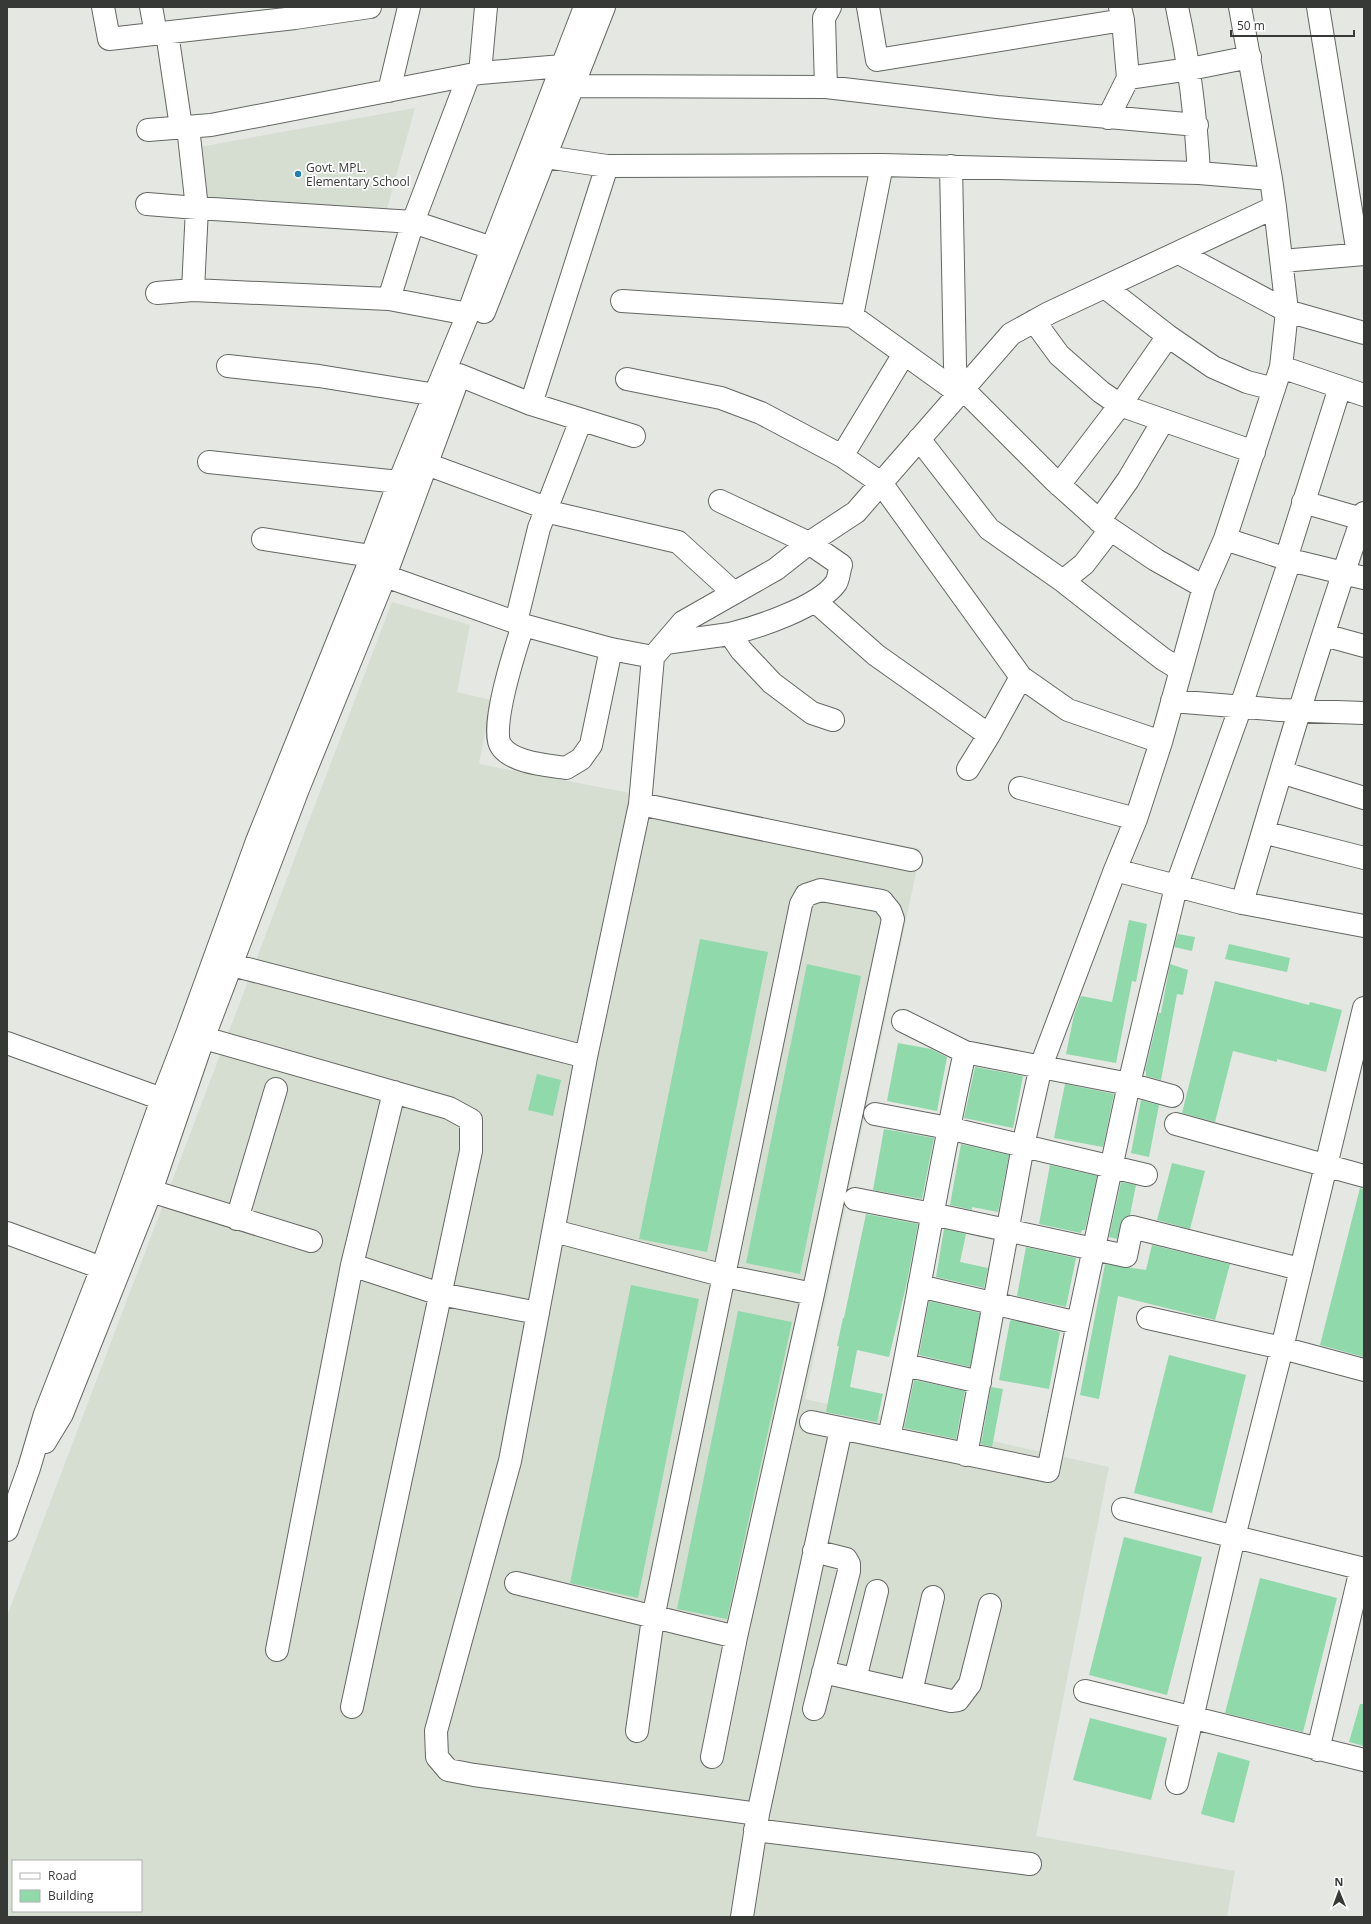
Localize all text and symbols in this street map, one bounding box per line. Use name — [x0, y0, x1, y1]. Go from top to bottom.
scale bar — [1231, 12, 1354, 38]
text: 50 m — [1237, 17, 1265, 34]
place label: Govt. MPL. Elementary School — [306, 159, 410, 190]
marker: Govt. MPL. Elementary School — [293, 169, 303, 179]
legend — [12, 1860, 142, 1912]
text: Road — [48, 1867, 77, 1884]
north arrow — [1319, 1872, 1359, 1912]
text: N — [1334, 1874, 1343, 1889]
text: Building — [48, 1887, 94, 1904]

